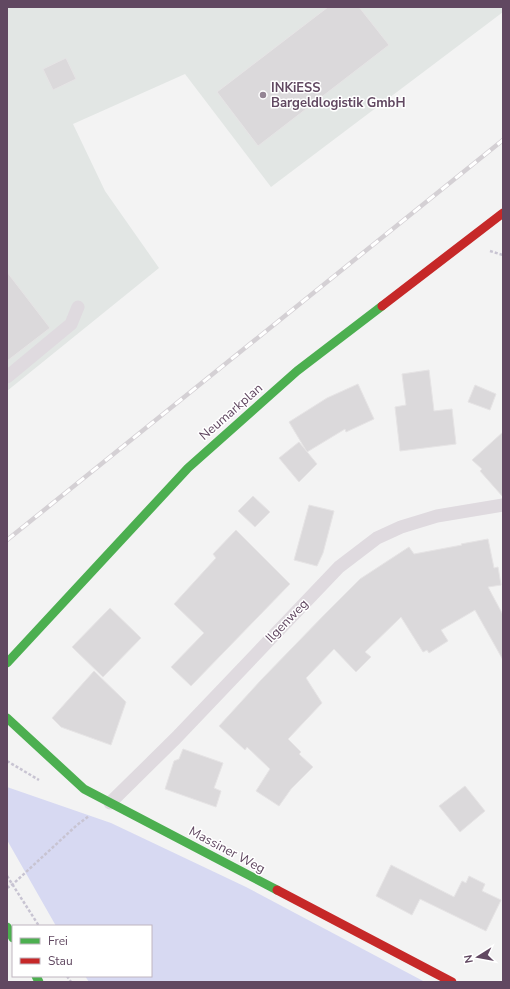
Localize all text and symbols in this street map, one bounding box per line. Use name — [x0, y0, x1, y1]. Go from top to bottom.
place label: INKiESS Bargeldlogistik GmbH — [271, 79, 405, 112]
marker: INKiESS Bargeldlogistik GmbH — [258, 90, 268, 100]
street label: Neumarkplan — [195, 379, 267, 445]
street label: Ilgenweg — [262, 595, 312, 647]
street label: Massiner Weg — [186, 822, 268, 878]
legend — [12, 925, 152, 977]
text: Frei — [48, 933, 68, 949]
north arrow — [458, 937, 498, 977]
text: Stau — [48, 953, 73, 969]
text: N — [461, 953, 477, 964]

